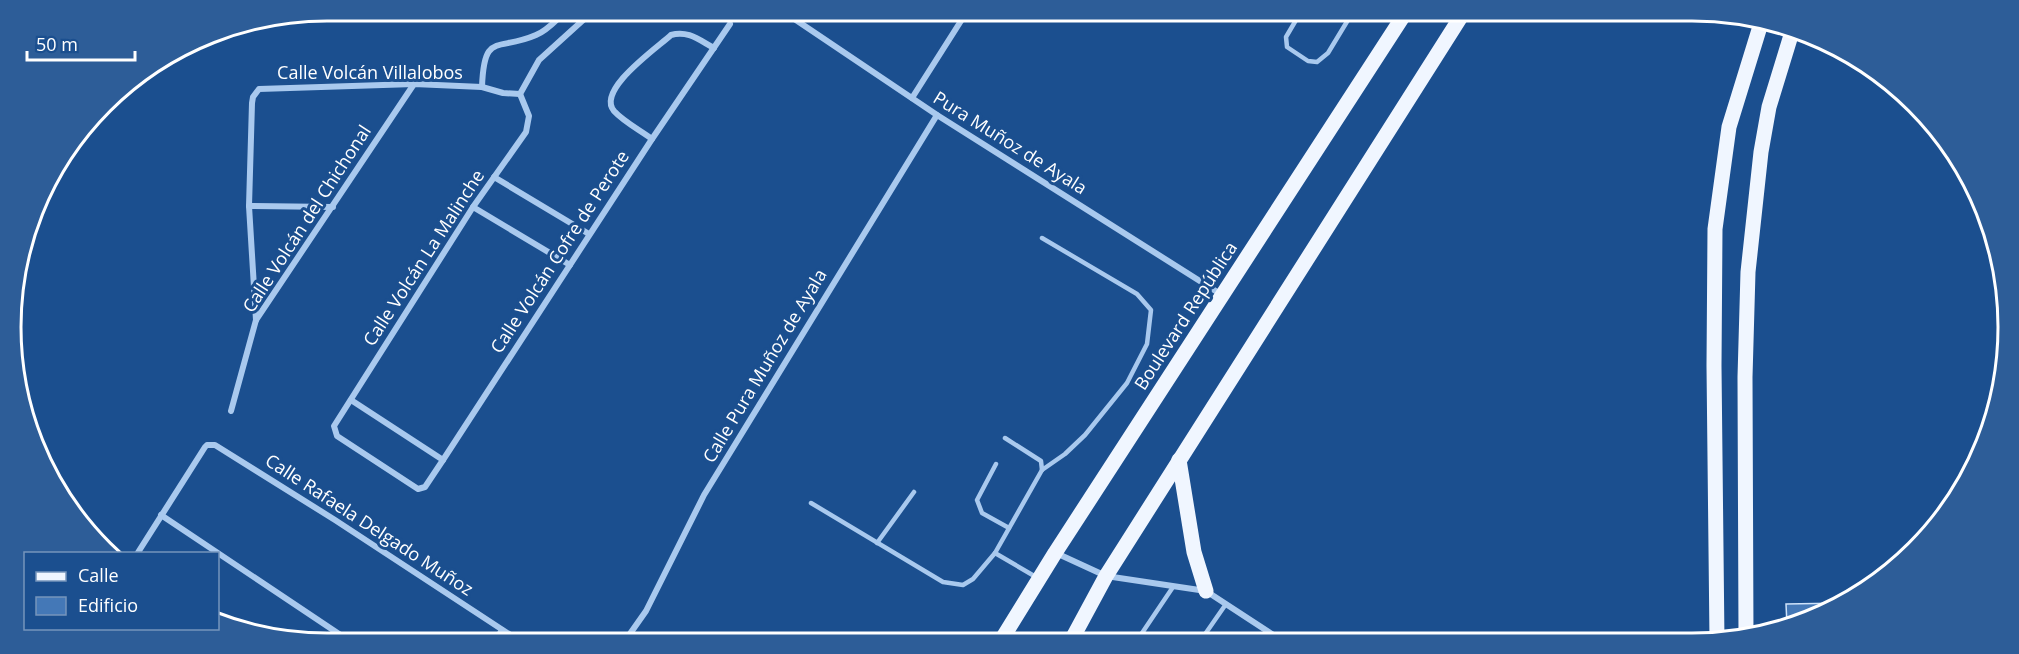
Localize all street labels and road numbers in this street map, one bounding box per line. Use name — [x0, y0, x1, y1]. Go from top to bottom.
street label: Calle Volcán Villalobos — [277, 60, 463, 84]
street label: Pura Muñoz de Ayala — [929, 85, 1092, 199]
street label: Calle Volcán del Chichonal — [236, 120, 376, 317]
street label: Calle Volcán Cofre de Perote — [484, 145, 634, 358]
street label: Calle Volcán La Malinche — [357, 165, 489, 350]
street label: Boulevard República — [1128, 237, 1242, 394]
street label: Calle Pura Muñoz de Ayala — [697, 264, 832, 467]
street label: Calle Rafaela Delgado Muñoz — [261, 448, 478, 600]

